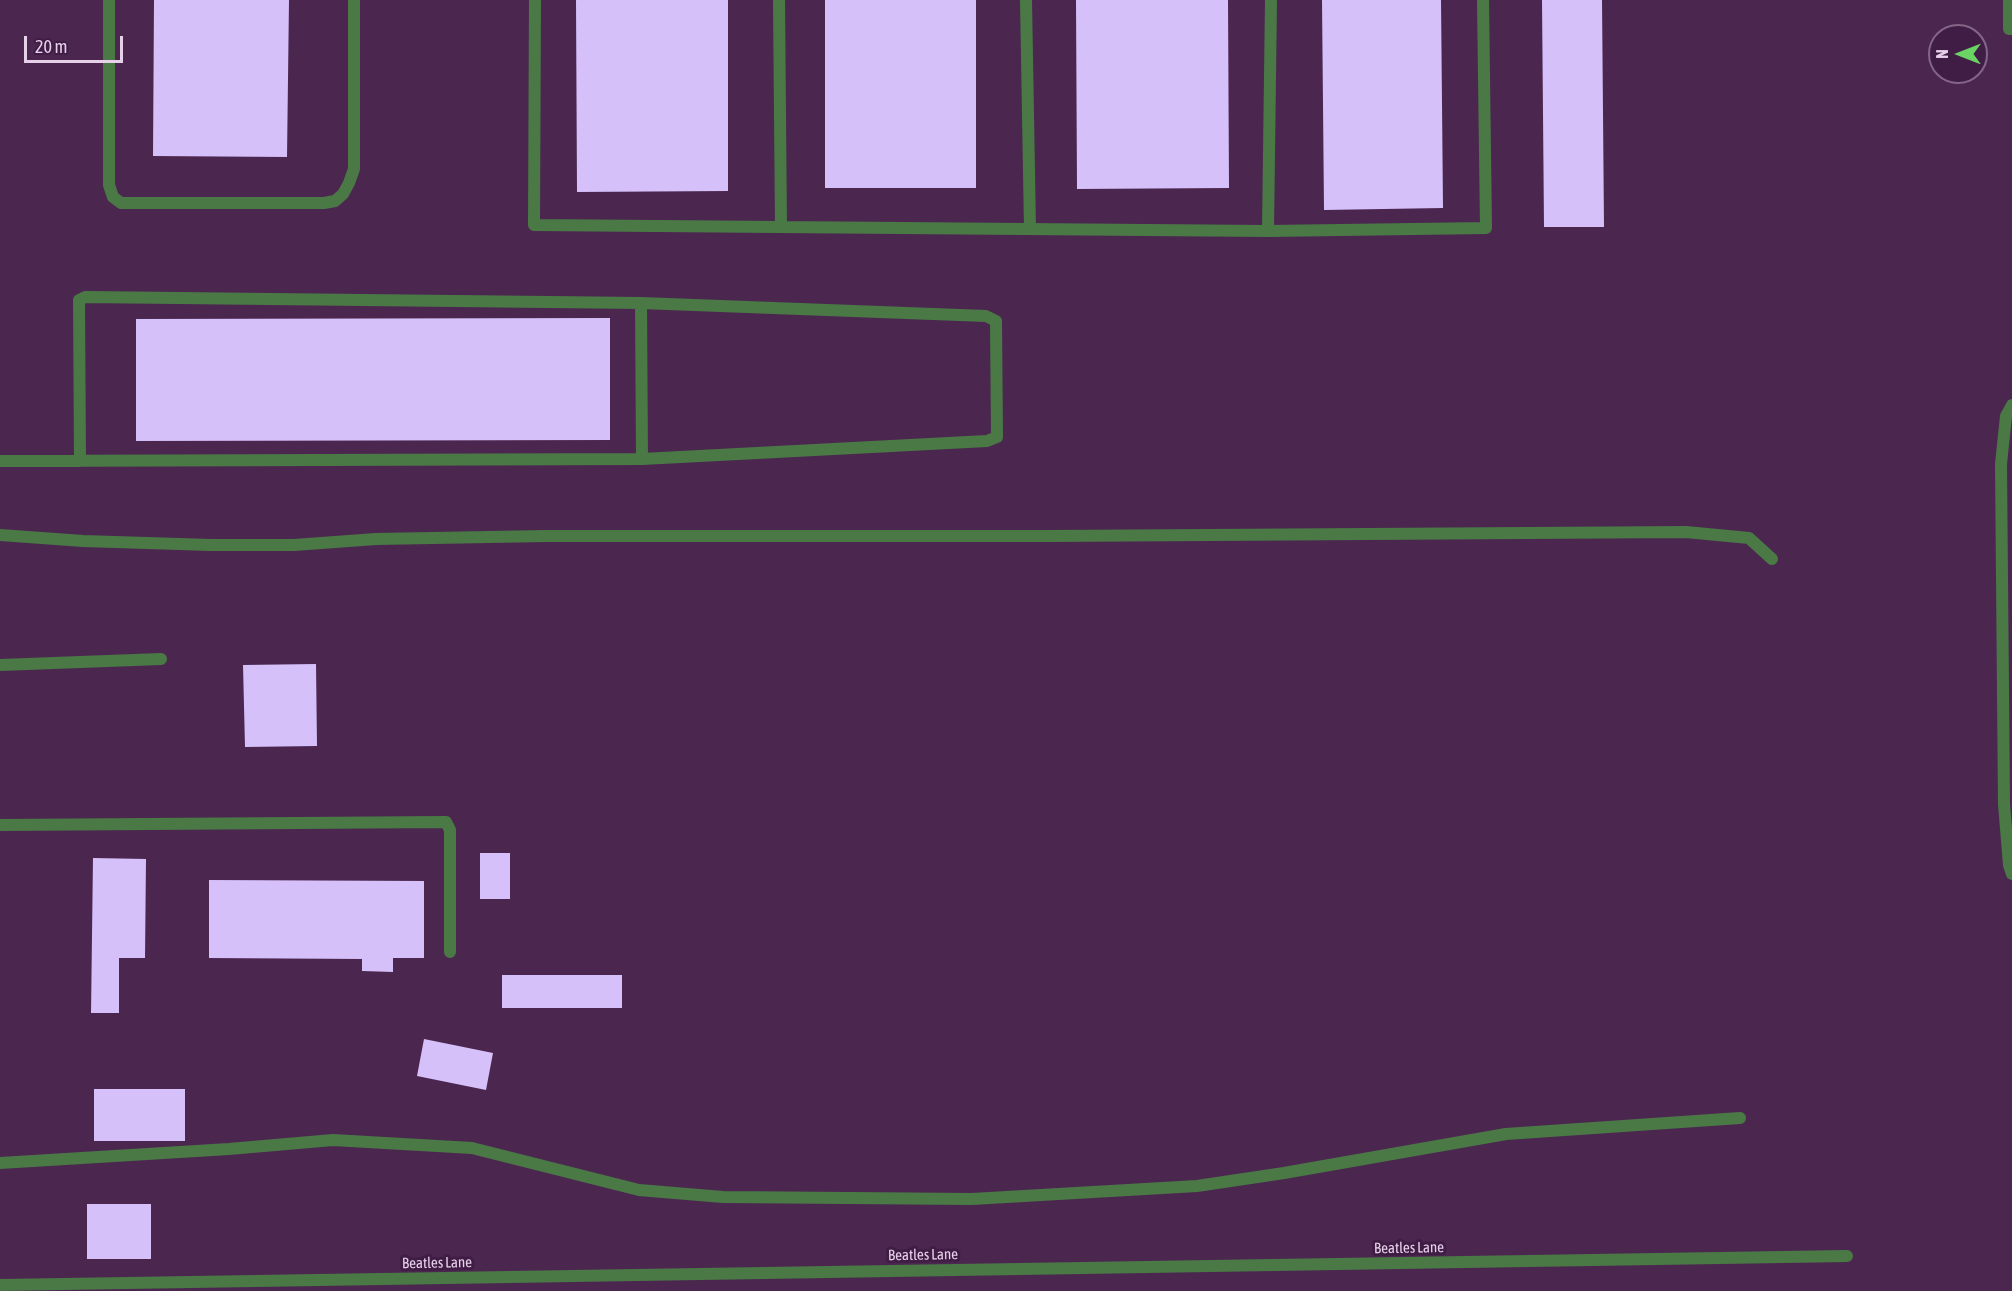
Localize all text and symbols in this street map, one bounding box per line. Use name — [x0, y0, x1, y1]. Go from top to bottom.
scale bar — [27, 24, 126, 62]
north arrow — [1928, 24, 1988, 84]
text: 20 m — [35, 36, 67, 57]
text: N — [1933, 49, 1951, 59]
street label: Beatles Lane — [1374, 1238, 1444, 1258]
street label: Beatles Lane — [888, 1245, 958, 1265]
street label: Beatles Lane — [402, 1253, 472, 1273]

